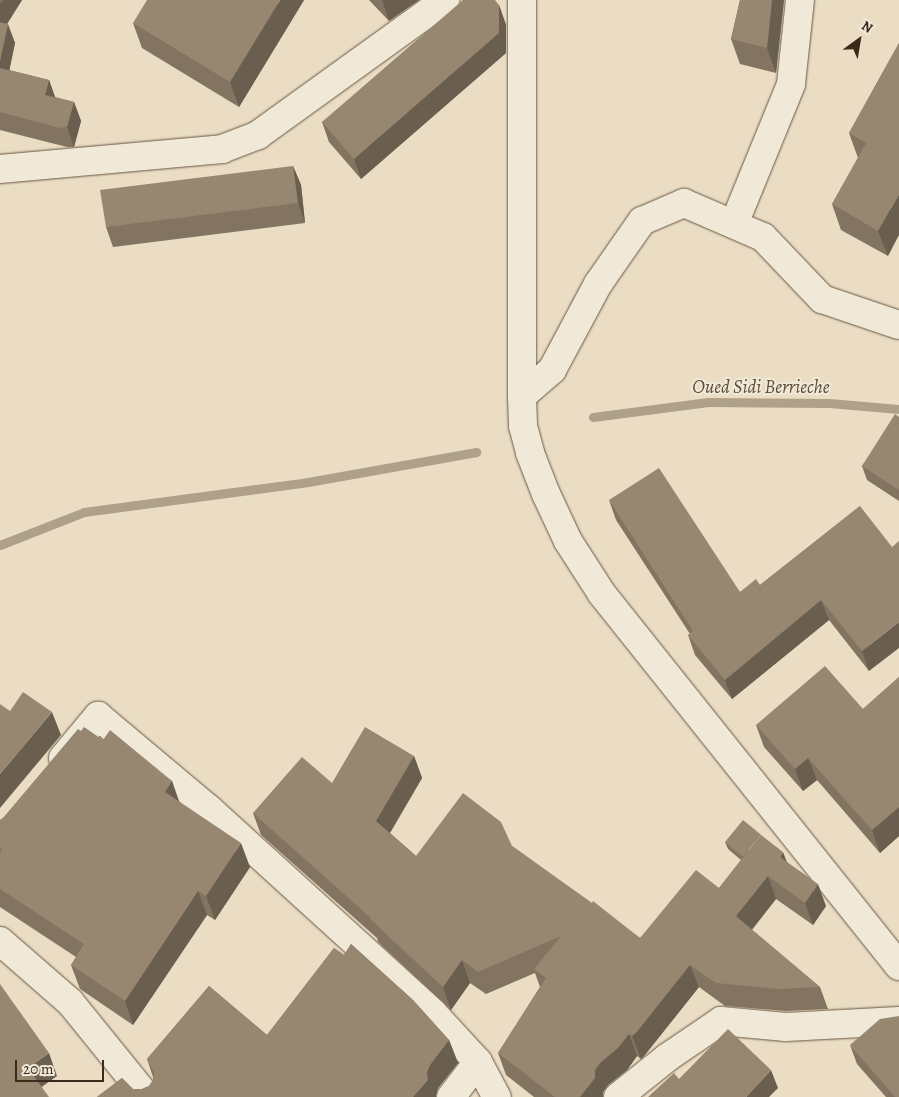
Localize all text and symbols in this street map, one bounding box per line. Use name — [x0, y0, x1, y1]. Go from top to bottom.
north arrow — [834, 15, 884, 65]
text: N — [858, 16, 877, 38]
water label: Oued Sidi Berrieche — [692, 377, 830, 399]
scale bar — [18, 1050, 106, 1082]
text: 20 m — [23, 1059, 54, 1079]

